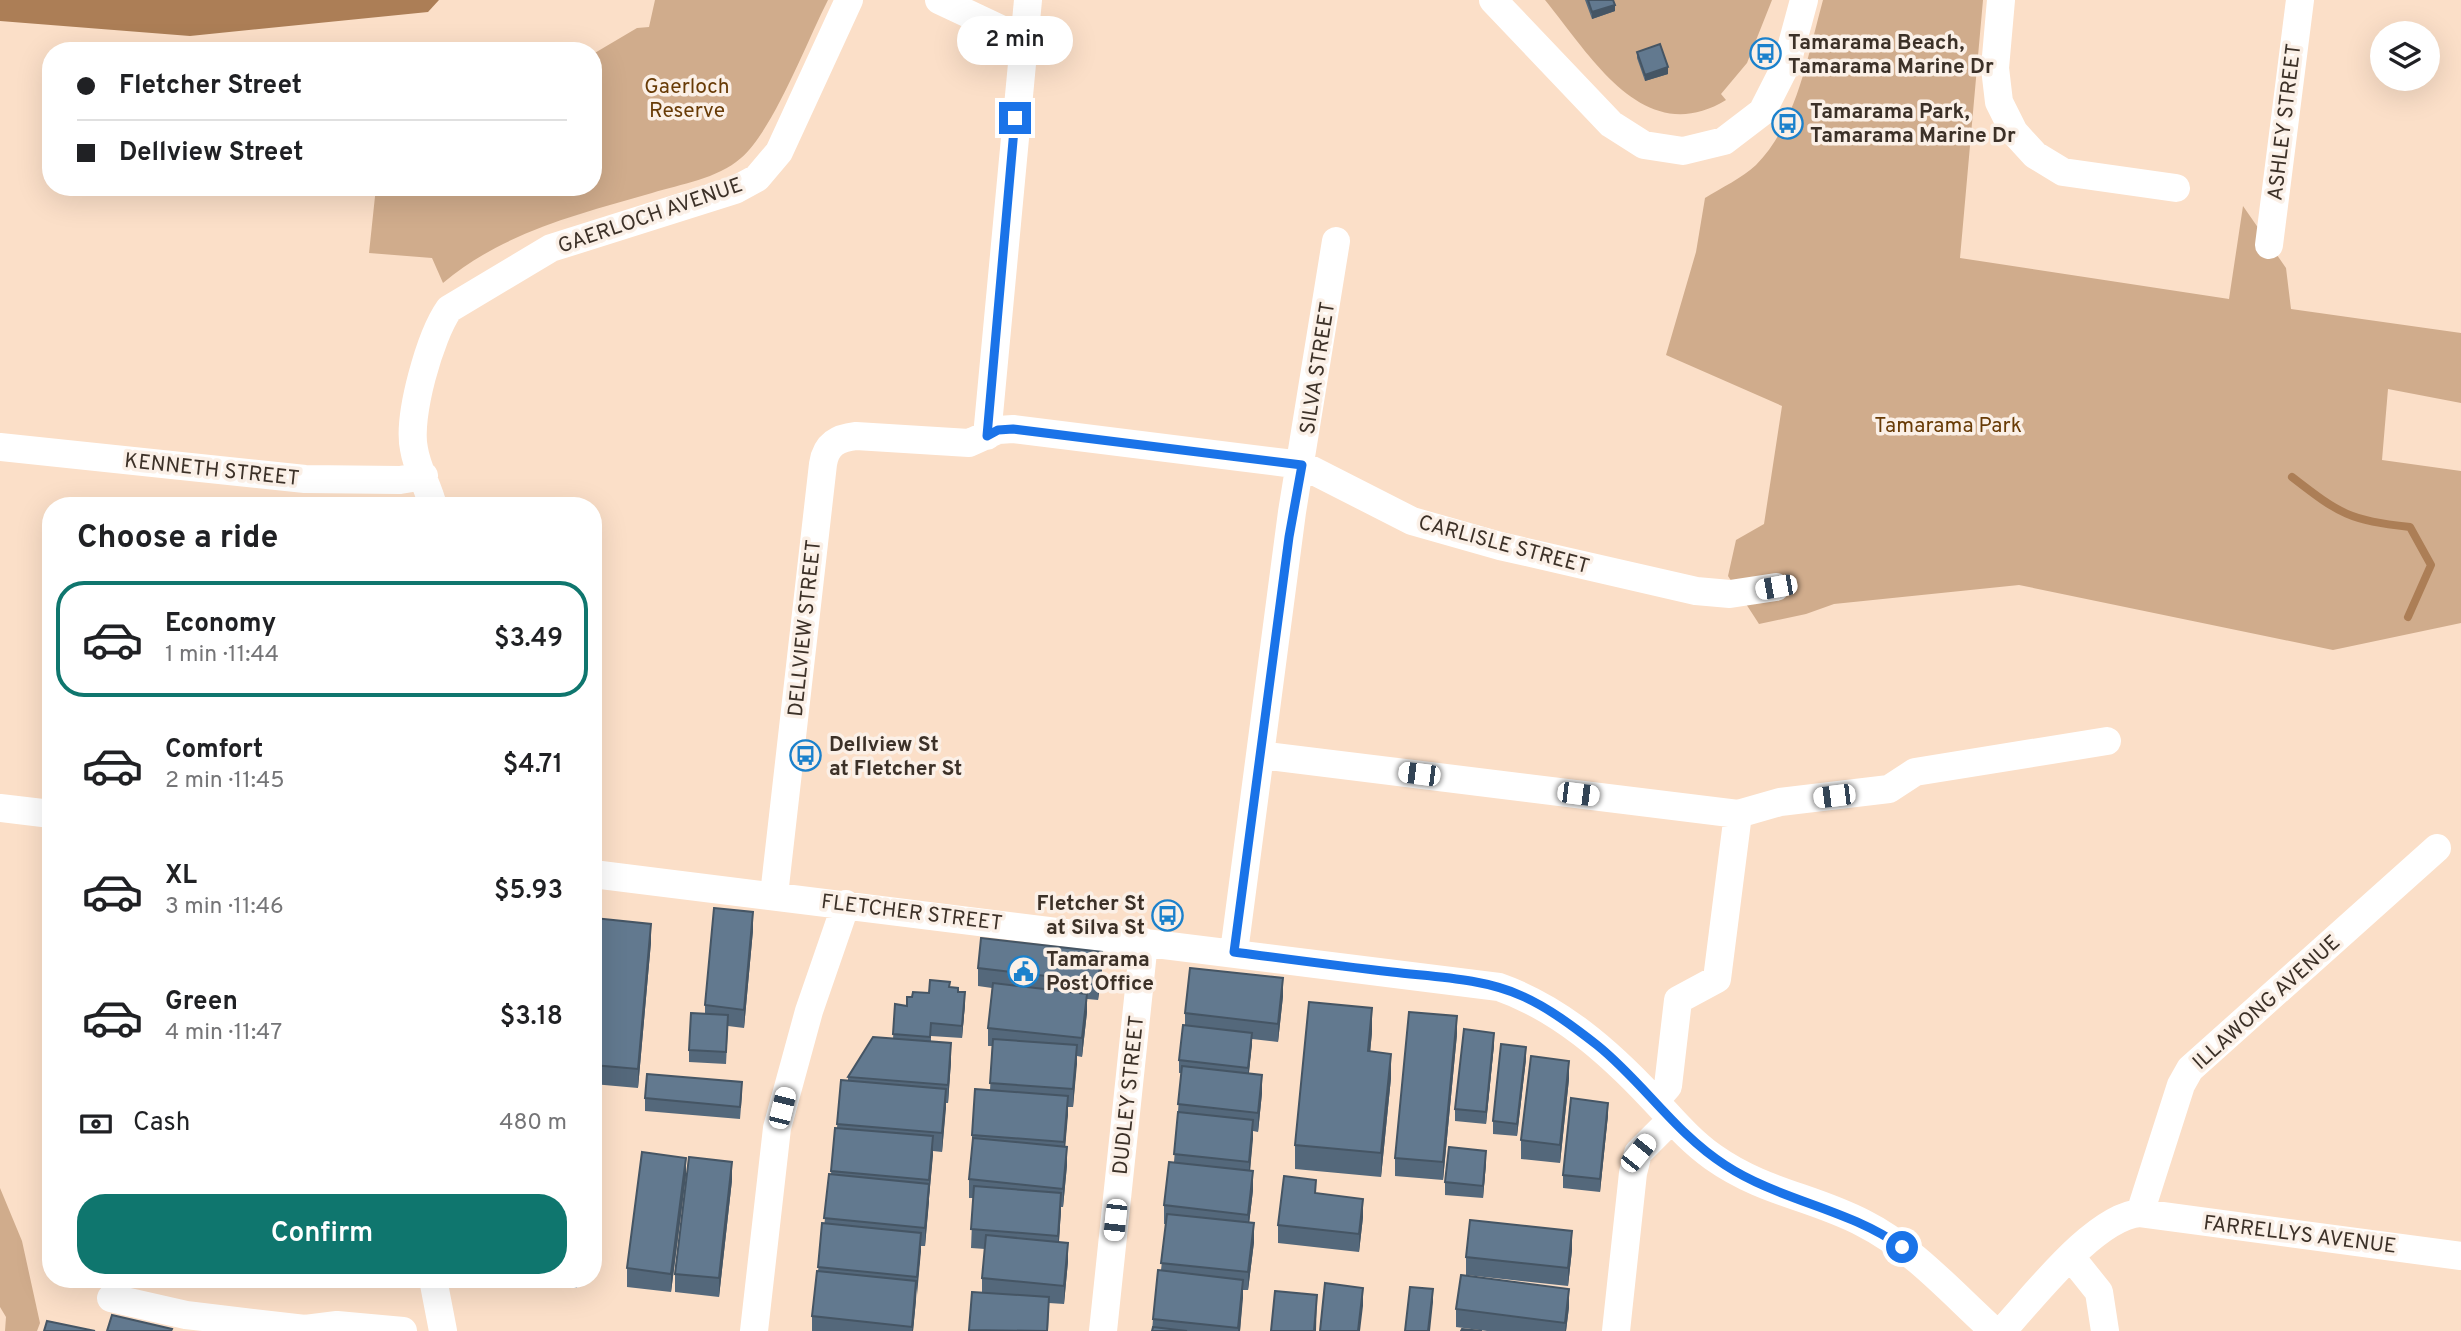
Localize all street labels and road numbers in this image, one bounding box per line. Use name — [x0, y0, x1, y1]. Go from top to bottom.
street label: ASHLEY STREET — [2262, 42, 2309, 202]
street label: GAERLOCH AVENUE — [555, 172, 746, 261]
street label: SILVA STREET — [1295, 300, 1342, 437]
street label: KENNETH STREET — [123, 448, 301, 493]
street label: CARLISLE STREET — [1415, 510, 1592, 581]
street label: DELLVIEW STREET — [783, 538, 828, 718]
street label: FLETCHER STREET — [820, 889, 1004, 938]
street label: ILLAWONG AVENUE — [2188, 930, 2346, 1076]
street label: DUDLEY STREET — [1108, 1014, 1151, 1176]
street label: FARRELLYS AVENUE — [2202, 1210, 2398, 1261]

